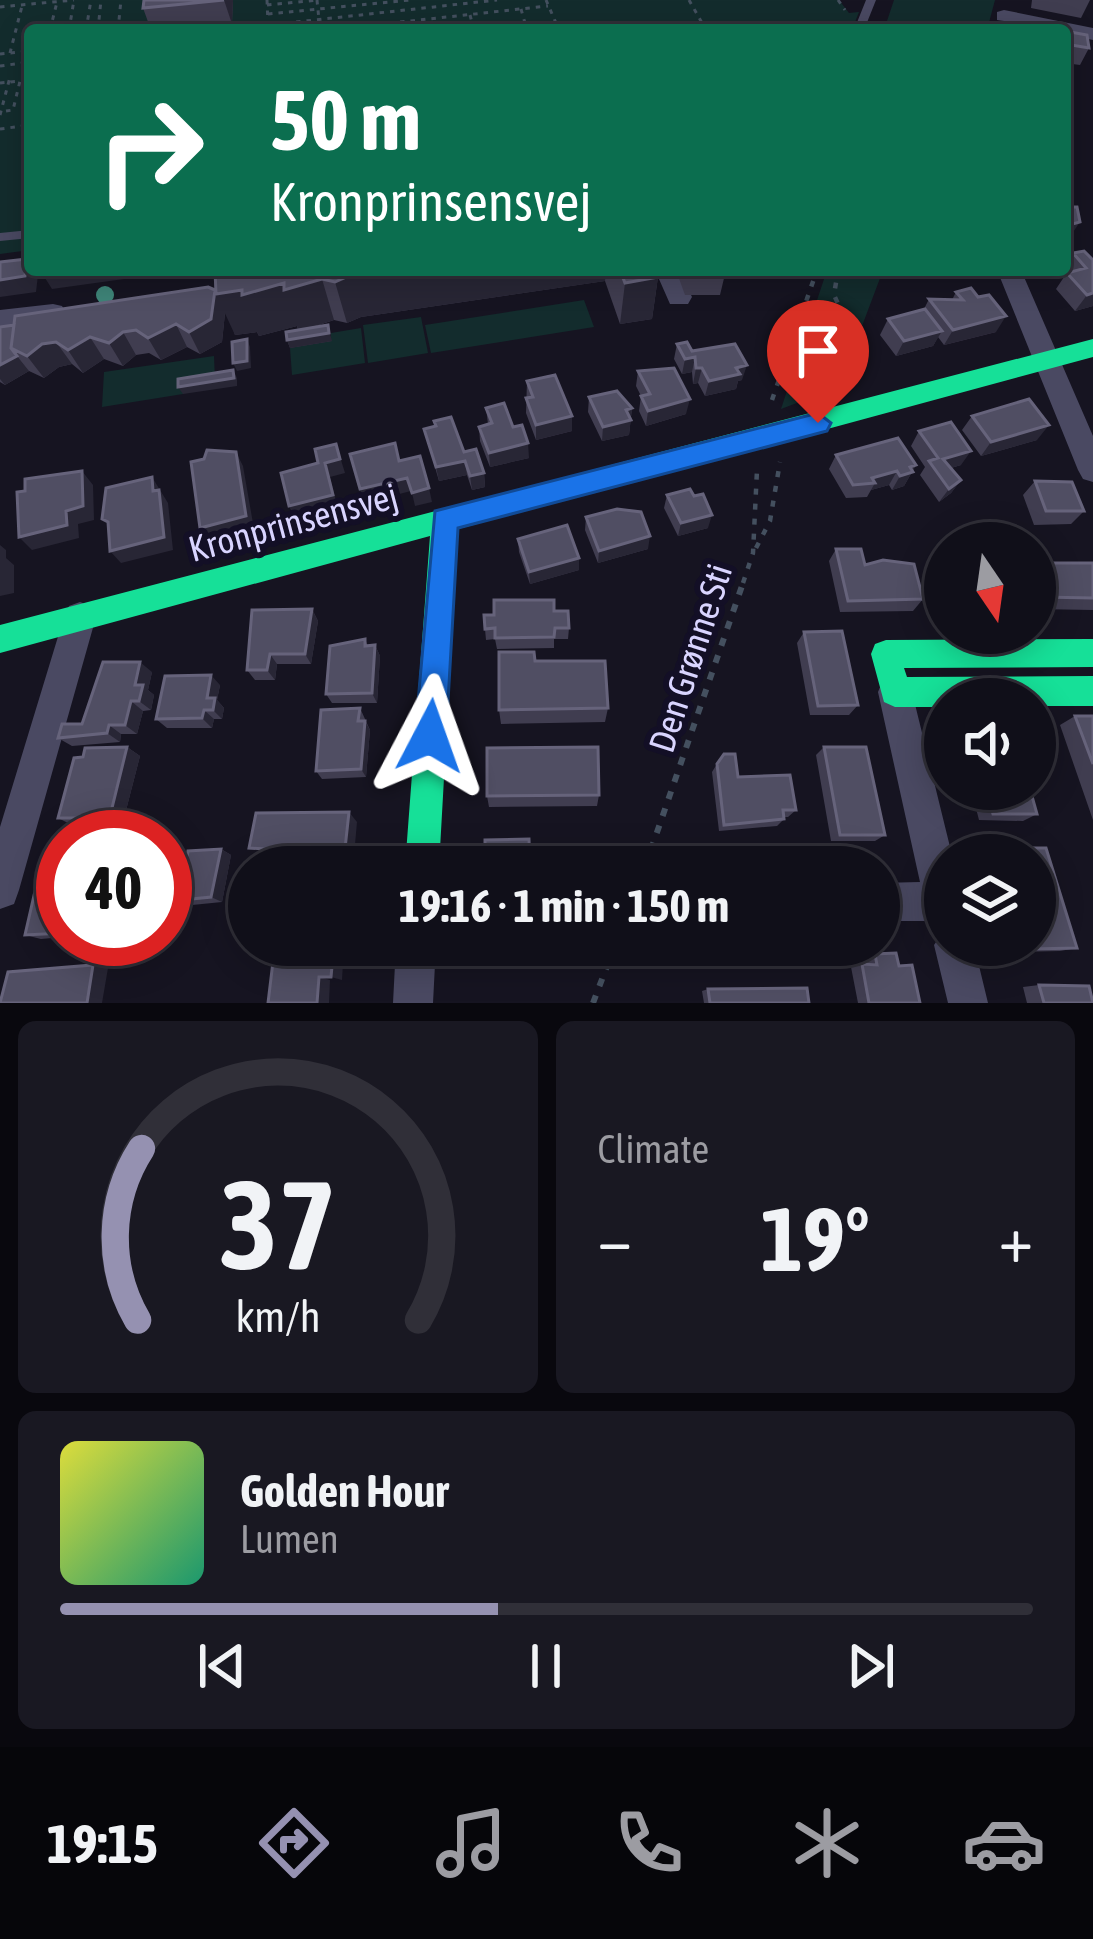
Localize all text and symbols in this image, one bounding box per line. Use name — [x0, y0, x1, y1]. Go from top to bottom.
icon: right — [72, 72, 228, 228]
text: 50 m — [270, 72, 421, 168]
text: Kronprinsensvej — [270, 171, 592, 232]
pin — [767, 300, 869, 423]
icon: arrive — [785, 318, 851, 384]
street label: Kronprinsensvej — [184, 474, 402, 570]
north arrow — [924, 522, 1056, 654]
map controls — [924, 522, 1056, 966]
street label: Den Grønne Sti — [640, 559, 740, 757]
position arrow — [367, 673, 493, 799]
button: sound — [924, 678, 1056, 810]
speed limit sign: 40 — [36, 810, 192, 966]
button: layers — [924, 834, 1056, 966]
text: 19:16 · 1 min · 150 m — [399, 880, 729, 932]
text: Climate — [598, 1127, 709, 1171]
text: 37 — [219, 1152, 336, 1295]
text: 19° — [761, 1187, 870, 1290]
text: − — [598, 1200, 632, 1276]
text: + — [999, 1200, 1033, 1276]
text: km/h — [235, 1292, 320, 1341]
text: Golden Hour — [240, 1465, 449, 1517]
text: Lumen — [240, 1517, 339, 1561]
icon: previous — [189, 1633, 255, 1699]
icon: pause — [513, 1633, 579, 1699]
icon: next — [838, 1633, 904, 1699]
icon: directions — [252, 1801, 336, 1885]
icon: music — [429, 1801, 513, 1885]
icon: phone — [607, 1801, 691, 1885]
icon: climate — [785, 1801, 869, 1885]
icon: car — [962, 1801, 1046, 1885]
text: 19:15 — [47, 1813, 158, 1874]

